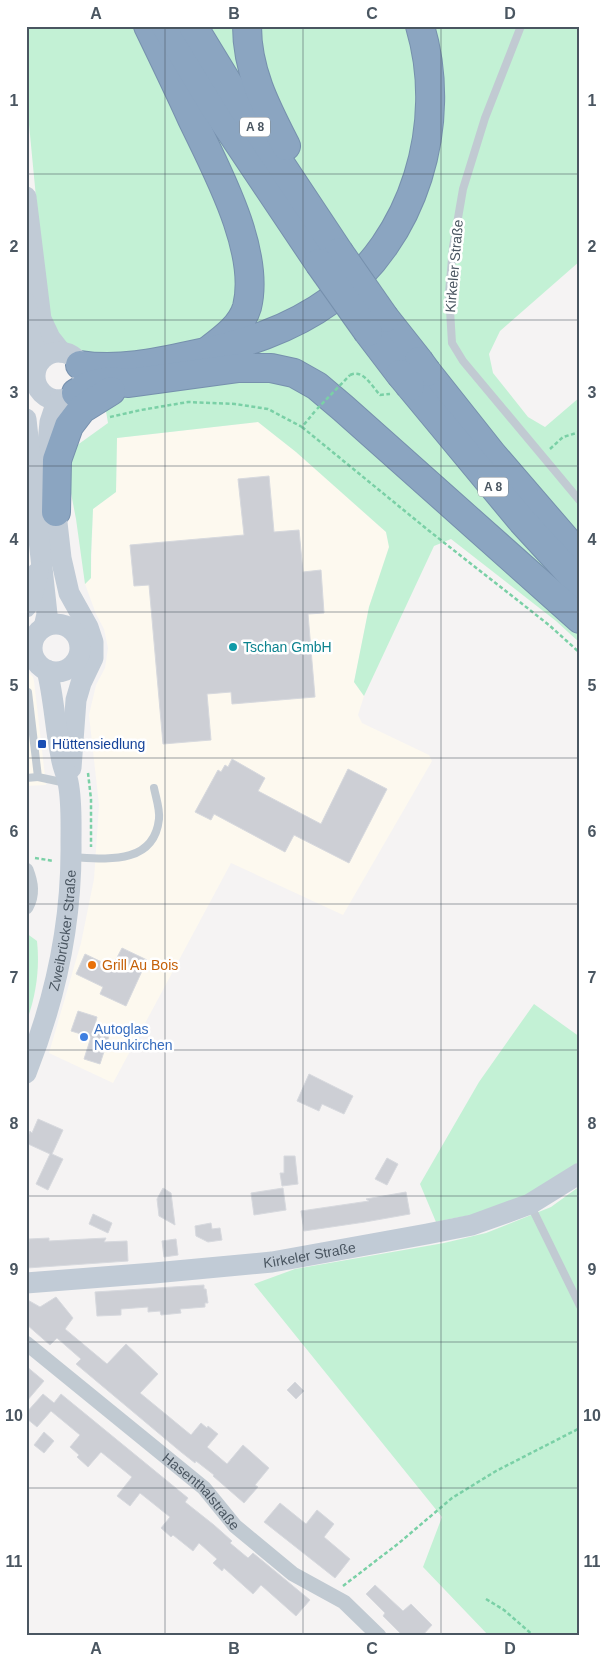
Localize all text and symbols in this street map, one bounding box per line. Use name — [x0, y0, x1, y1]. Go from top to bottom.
text: A — [90, 5, 102, 22]
text: B — [228, 5, 240, 22]
text: C — [366, 5, 378, 22]
text: D — [504, 5, 516, 22]
text: 1 — [10, 92, 19, 109]
text: 1 — [588, 92, 597, 109]
road number: A 8 — [240, 118, 270, 136]
street label: Kirkeler Straße — [442, 219, 466, 313]
text: 2 — [10, 238, 19, 255]
text: 2 — [588, 238, 597, 255]
text: 3 — [10, 384, 19, 401]
text: 3 — [588, 384, 597, 401]
road number: A 8 — [478, 478, 508, 497]
text: 4 — [10, 531, 19, 548]
text: 4 — [588, 531, 597, 548]
place label: Tschan GmbH — [243, 639, 332, 655]
marker: Tschan GmbH — [227, 641, 239, 653]
text: 5 — [10, 677, 19, 694]
text: 5 — [588, 677, 597, 694]
place label: Hüttensiedlung — [52, 736, 145, 752]
marker: Hüttensiedlung — [36, 738, 48, 750]
text: 6 — [10, 823, 19, 840]
text: 6 — [588, 823, 597, 840]
street label: Zweibrücker Straße — [45, 869, 79, 993]
place label: Grill Au Bois — [102, 957, 178, 973]
marker: Grill Au Bois — [86, 959, 98, 971]
text: 7 — [10, 969, 19, 986]
text: 7 — [588, 969, 597, 986]
place label: Autoglas Neunkirchen — [94, 1021, 173, 1053]
marker: Autoglas Neunkirchen — [78, 1031, 90, 1043]
text: 8 — [10, 1115, 19, 1132]
text: 8 — [588, 1115, 597, 1132]
street label: Kirkeler Straße — [263, 1239, 357, 1271]
text: 9 — [10, 1261, 19, 1278]
text: 9 — [588, 1261, 597, 1278]
text: 10 — [5, 1407, 23, 1424]
text: 10 — [583, 1407, 601, 1424]
street label: Hasenthalstraße — [159, 1450, 243, 1533]
text: 11 — [6, 1553, 23, 1570]
text: 11 — [584, 1553, 601, 1570]
text: A — [90, 1640, 102, 1657]
text: B — [228, 1640, 240, 1657]
text: C — [366, 1640, 378, 1657]
text: D — [504, 1640, 516, 1657]

